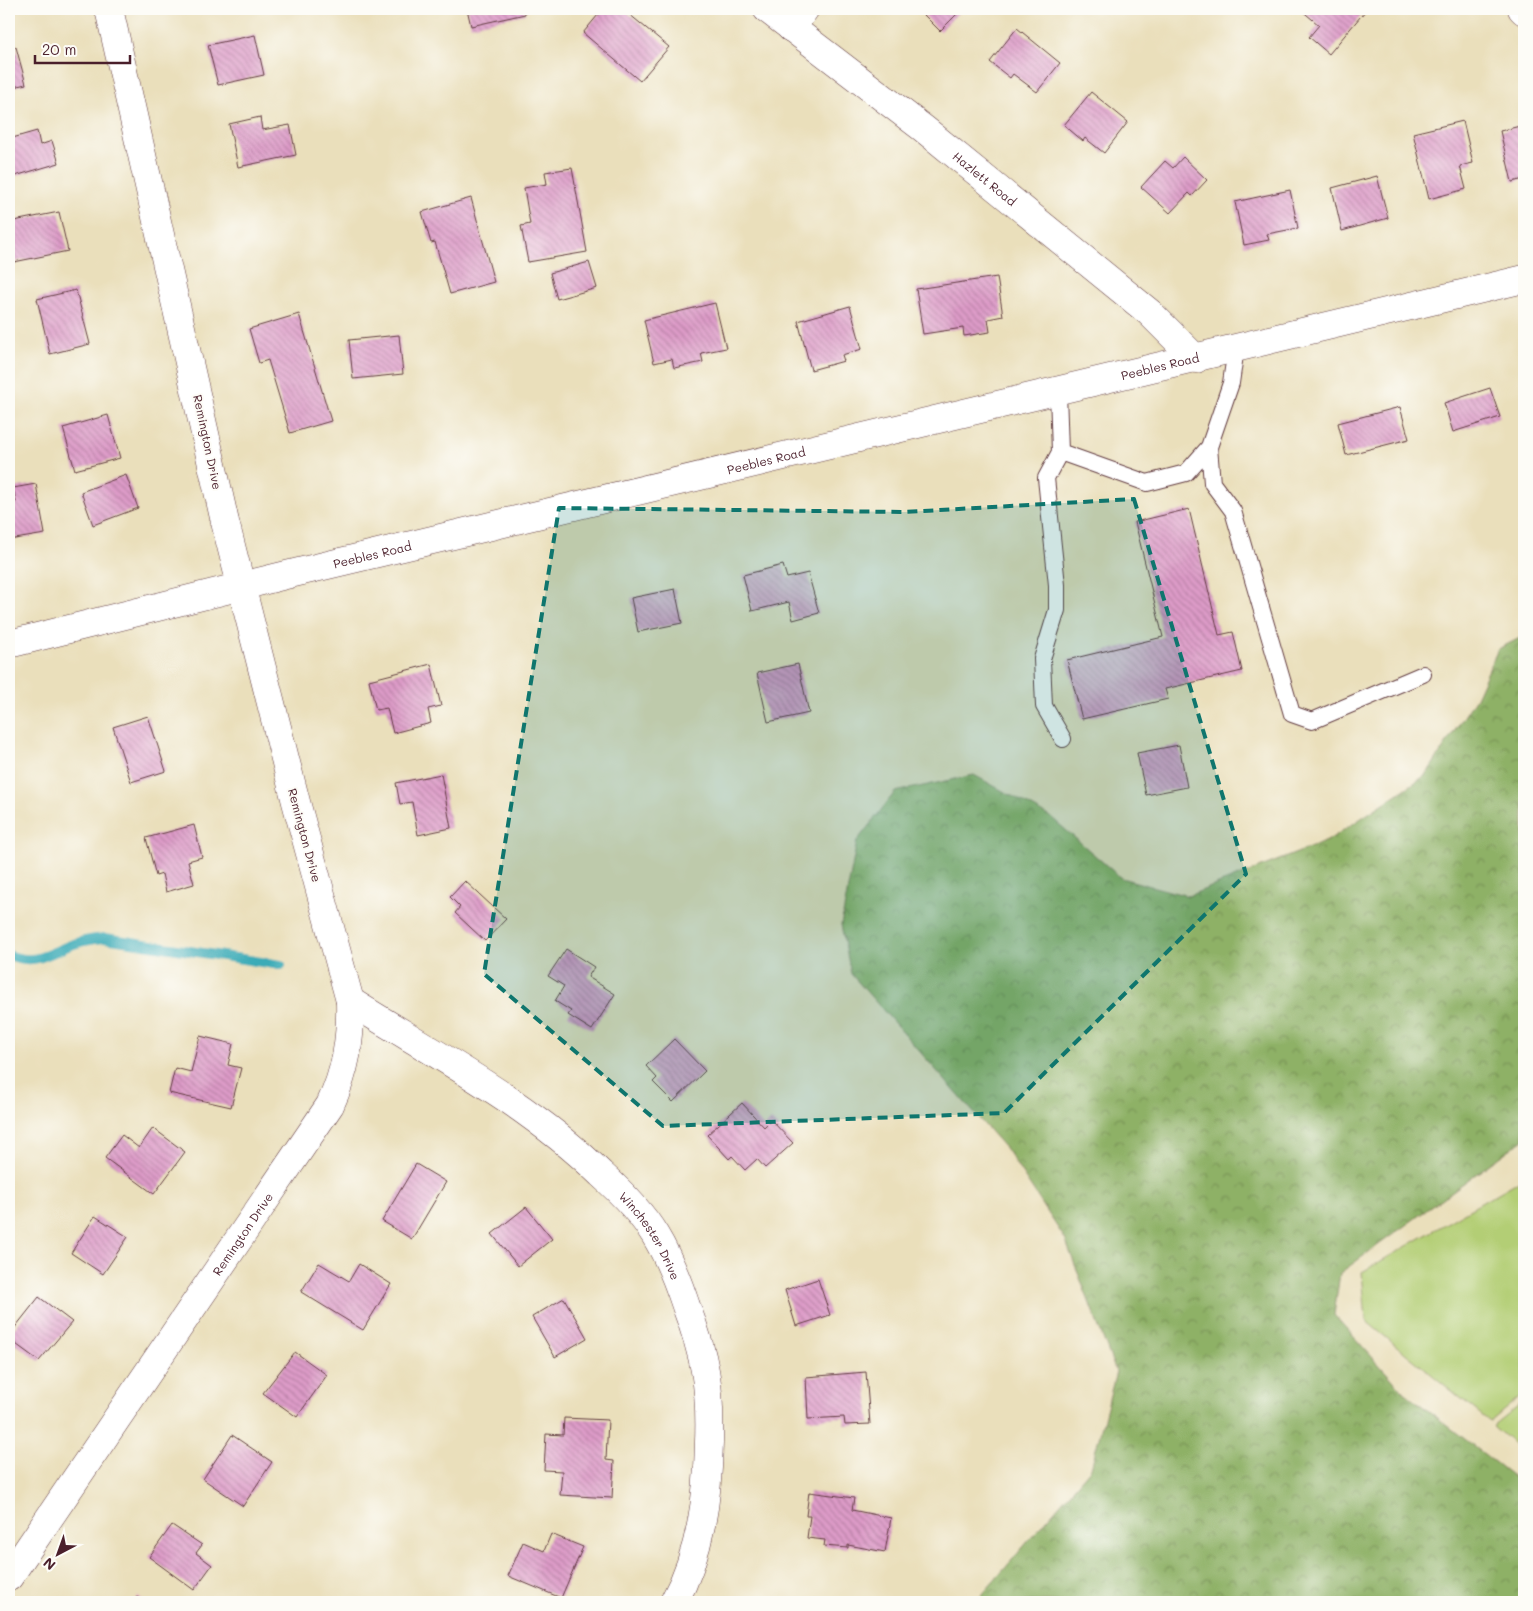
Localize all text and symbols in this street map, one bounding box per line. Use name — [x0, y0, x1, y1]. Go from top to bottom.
scale bar — [35, 32, 130, 64]
text: 20 m — [42, 39, 76, 59]
street label: Hazlett Road — [950, 148, 1020, 209]
street label: Peebles Road — [1119, 349, 1201, 383]
street label: Remington Drive — [190, 393, 226, 491]
street label: Peebles Road — [725, 443, 807, 477]
street label: Peebles Road — [331, 537, 413, 571]
street label: Remington Drive — [285, 786, 325, 884]
street label: Winchester Drive — [616, 1188, 684, 1282]
street label: Remington Drive — [209, 1189, 276, 1278]
north arrow — [32, 1528, 82, 1578]
text: N — [39, 1554, 59, 1575]

